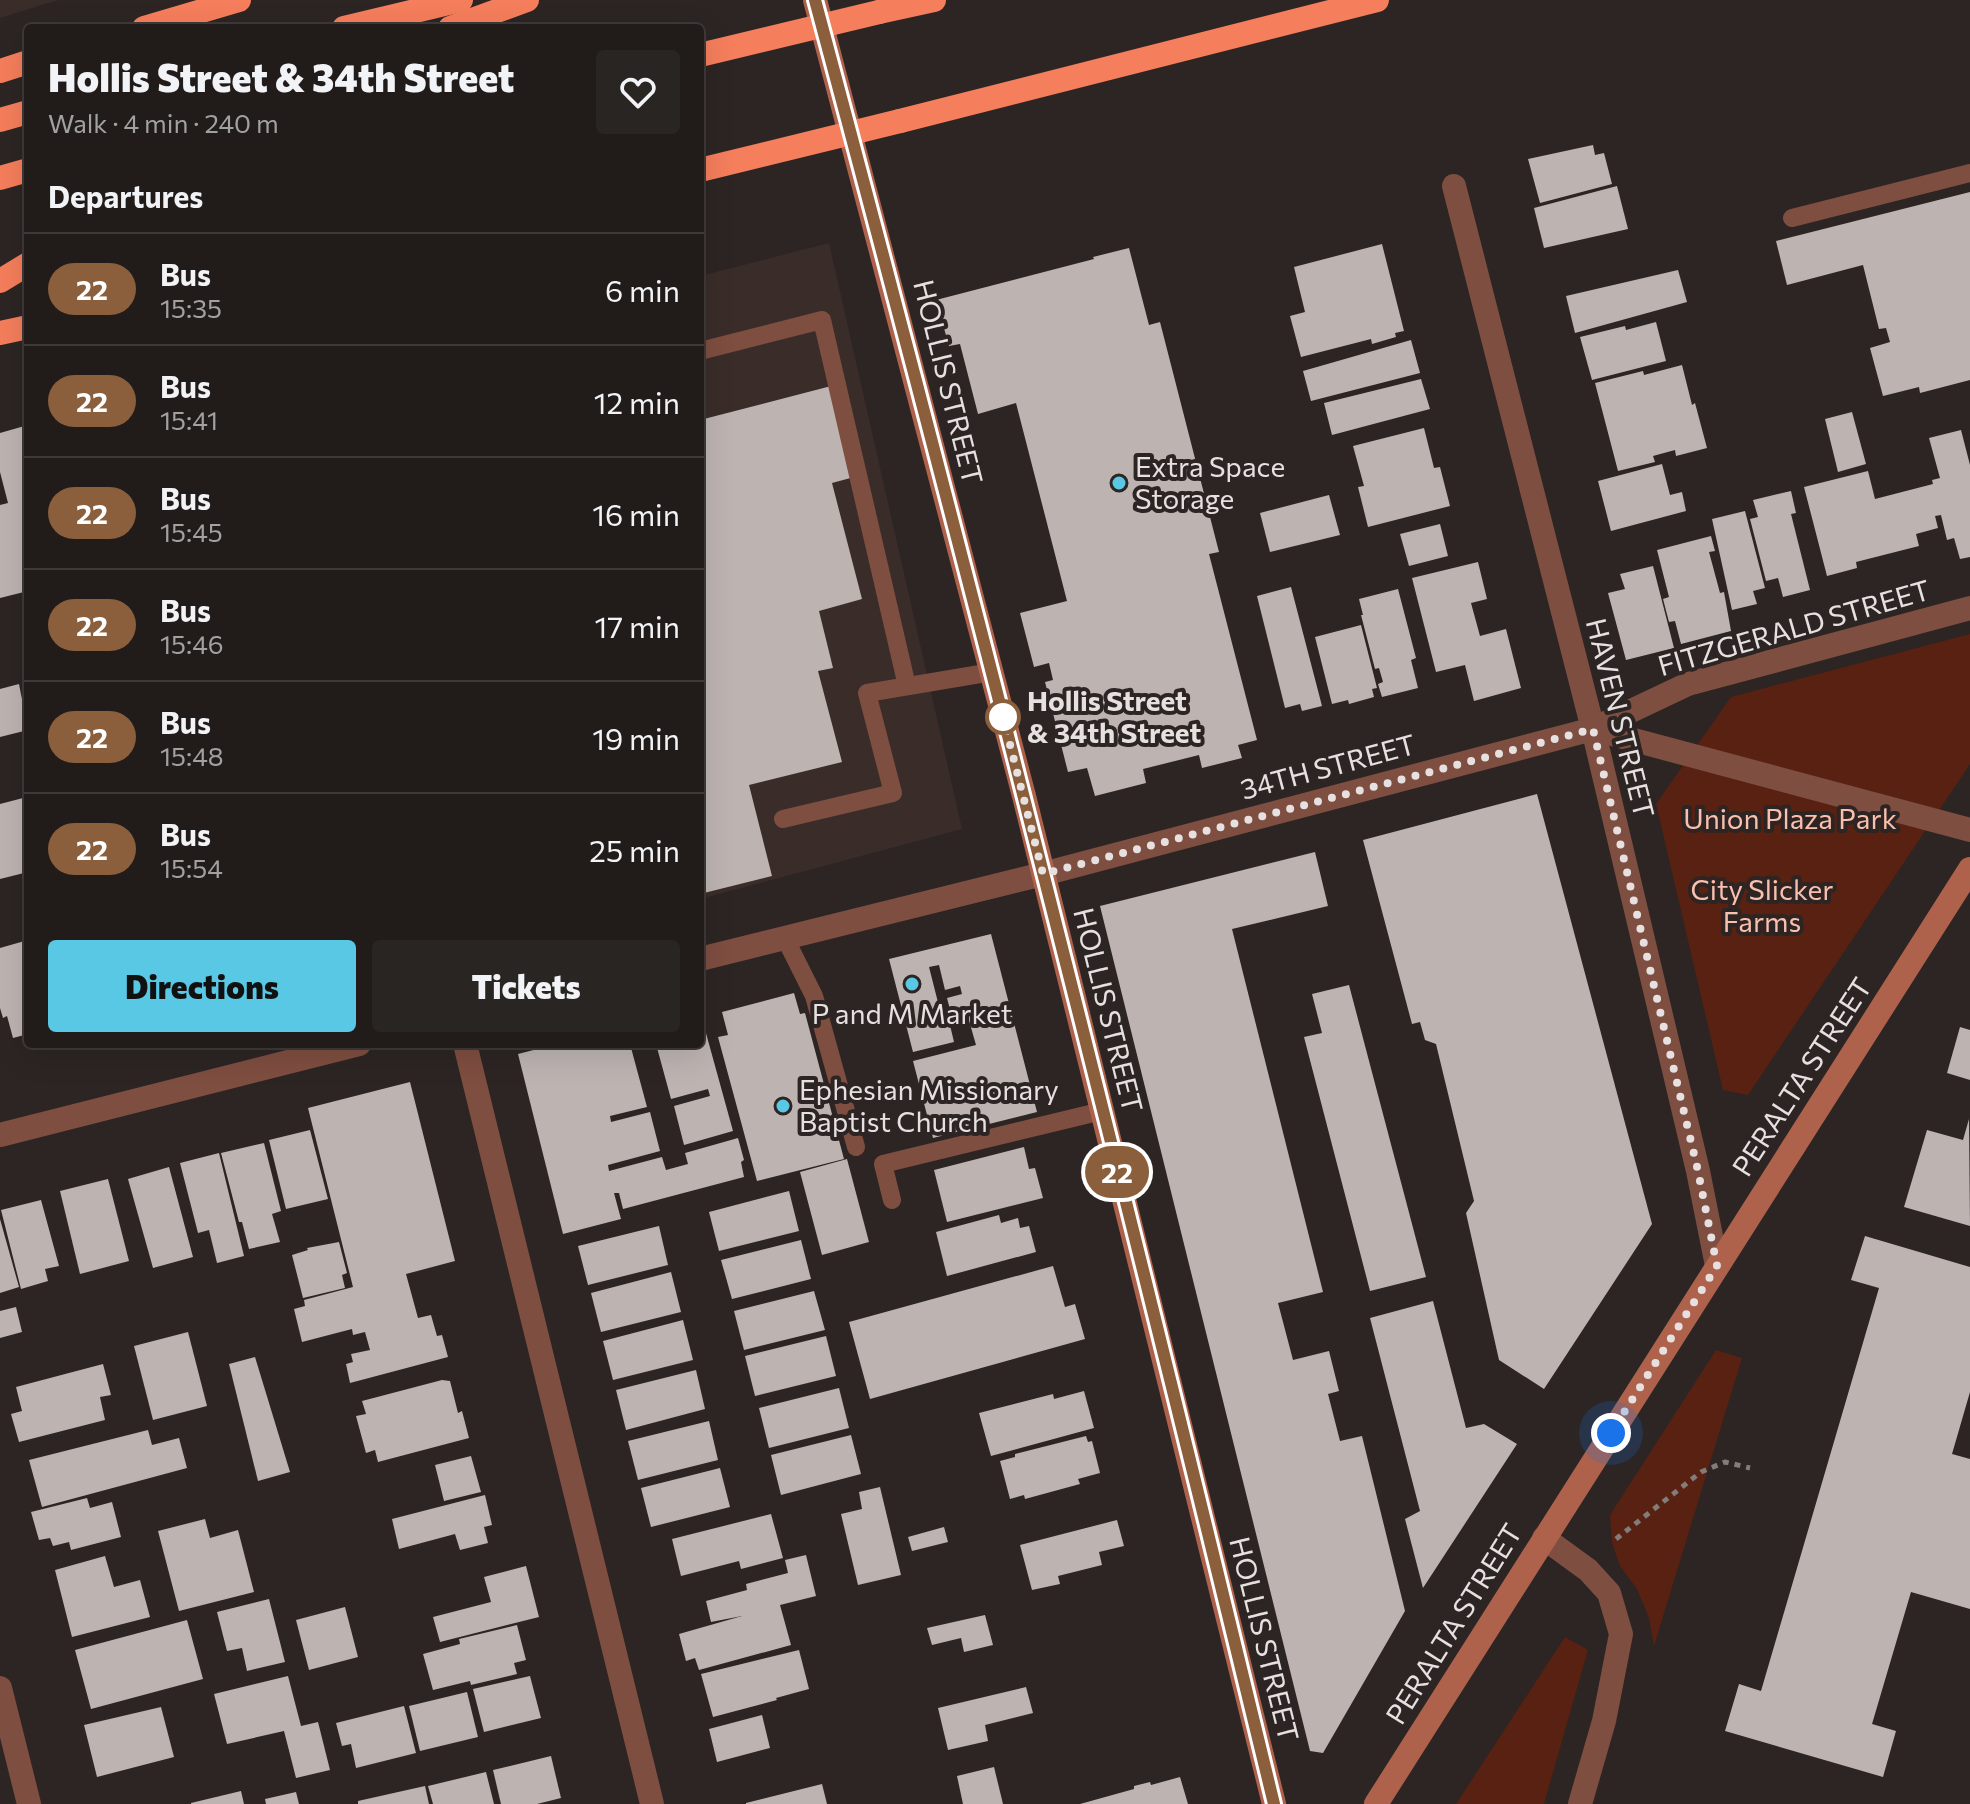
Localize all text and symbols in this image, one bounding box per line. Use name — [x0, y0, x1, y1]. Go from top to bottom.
button: heart — [596, 50, 680, 134]
text: Hollis Street & 34th Street — [48, 53, 514, 100]
text: Walk · 4 min · 240 m — [48, 107, 279, 138]
text: Departures — [48, 177, 203, 214]
text: Bus — [160, 255, 211, 292]
text: 6 min — [605, 271, 680, 308]
text: 22 — [76, 272, 108, 306]
street label: HOLLIS STREET — [907, 276, 991, 488]
text: 15:35 — [160, 292, 222, 323]
text: Bus — [160, 367, 211, 404]
text: 12 min — [594, 383, 680, 420]
text: 22 — [76, 384, 108, 418]
text: 15:41 — [160, 404, 218, 435]
place label: Extra Space Storage — [1135, 449, 1285, 515]
marker: Extra Space Storage — [1110, 474, 1128, 492]
text: Bus — [160, 479, 211, 516]
text: 16 min — [592, 495, 680, 532]
text: 22 — [76, 496, 108, 530]
text: 15:45 — [160, 516, 223, 547]
street label: FITZGERALD STREET — [1654, 572, 1934, 682]
text: Bus — [160, 591, 211, 628]
text: 17 min — [595, 607, 680, 644]
text: 22 — [76, 608, 108, 642]
street label: HAVEN STREET — [1580, 614, 1662, 821]
text: 15:46 — [160, 628, 224, 659]
place label: Hollis Street & 34th Street — [1027, 683, 1202, 749]
marker: Hollis Street & 34th Street — [986, 700, 1020, 734]
text: Bus — [160, 703, 211, 740]
text: 19 min — [592, 719, 680, 756]
text: 22 — [76, 720, 108, 754]
street label: 34TH STREET — [1236, 726, 1419, 806]
text: 15:48 — [160, 740, 224, 771]
park label: Union Plaza Park — [1683, 801, 1897, 835]
text: Bus — [160, 815, 211, 852]
text: 25 min — [589, 831, 680, 868]
text: 22 — [76, 832, 108, 866]
text: 15:54 — [160, 852, 223, 883]
park label: City Slicker Farms — [1691, 872, 1833, 938]
street label: HOLLIS STREET — [1067, 904, 1151, 1116]
button: Directions — [48, 940, 356, 1032]
button: Tickets — [372, 940, 680, 1032]
street label: PERALTA STREET — [1724, 971, 1878, 1182]
marker: P and M Market — [903, 975, 921, 993]
place label: P and M Market — [812, 996, 1012, 1030]
place label: Ephesian Missionary Baptist Church — [799, 1072, 1059, 1138]
marker: Ephesian Missionary Baptist Church — [774, 1097, 792, 1115]
line badge: 22 — [1081, 1146, 1153, 1198]
text: 22 — [1101, 1155, 1133, 1189]
your location — [1591, 1413, 1631, 1453]
street label: PERALTA STREET — [1378, 1517, 1528, 1730]
street label: HOLLIS STREET — [1223, 1533, 1307, 1745]

